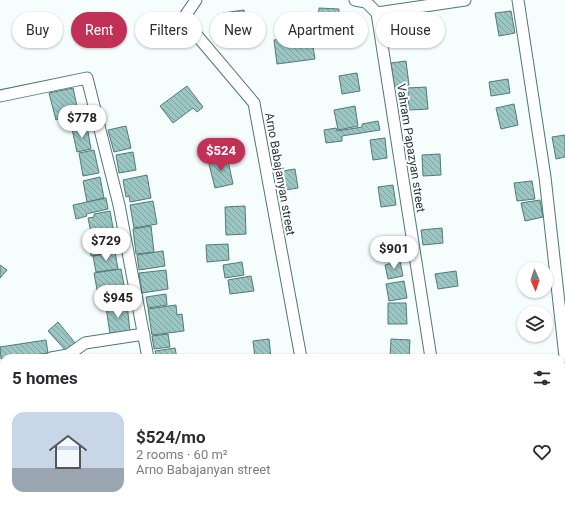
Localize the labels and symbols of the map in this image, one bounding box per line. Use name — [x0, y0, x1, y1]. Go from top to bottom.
street label: Vahram Papazyan street — [394, 83, 428, 213]
pin: $778 — [58, 105, 106, 139]
street label: Arno Babajanyan street — [262, 112, 298, 236]
pin: $524 — [197, 138, 245, 172]
pin: $729 — [82, 228, 130, 262]
pin: $901 — [370, 236, 418, 270]
north arrow — [517, 262, 553, 298]
pin: $945 — [94, 285, 142, 319]

